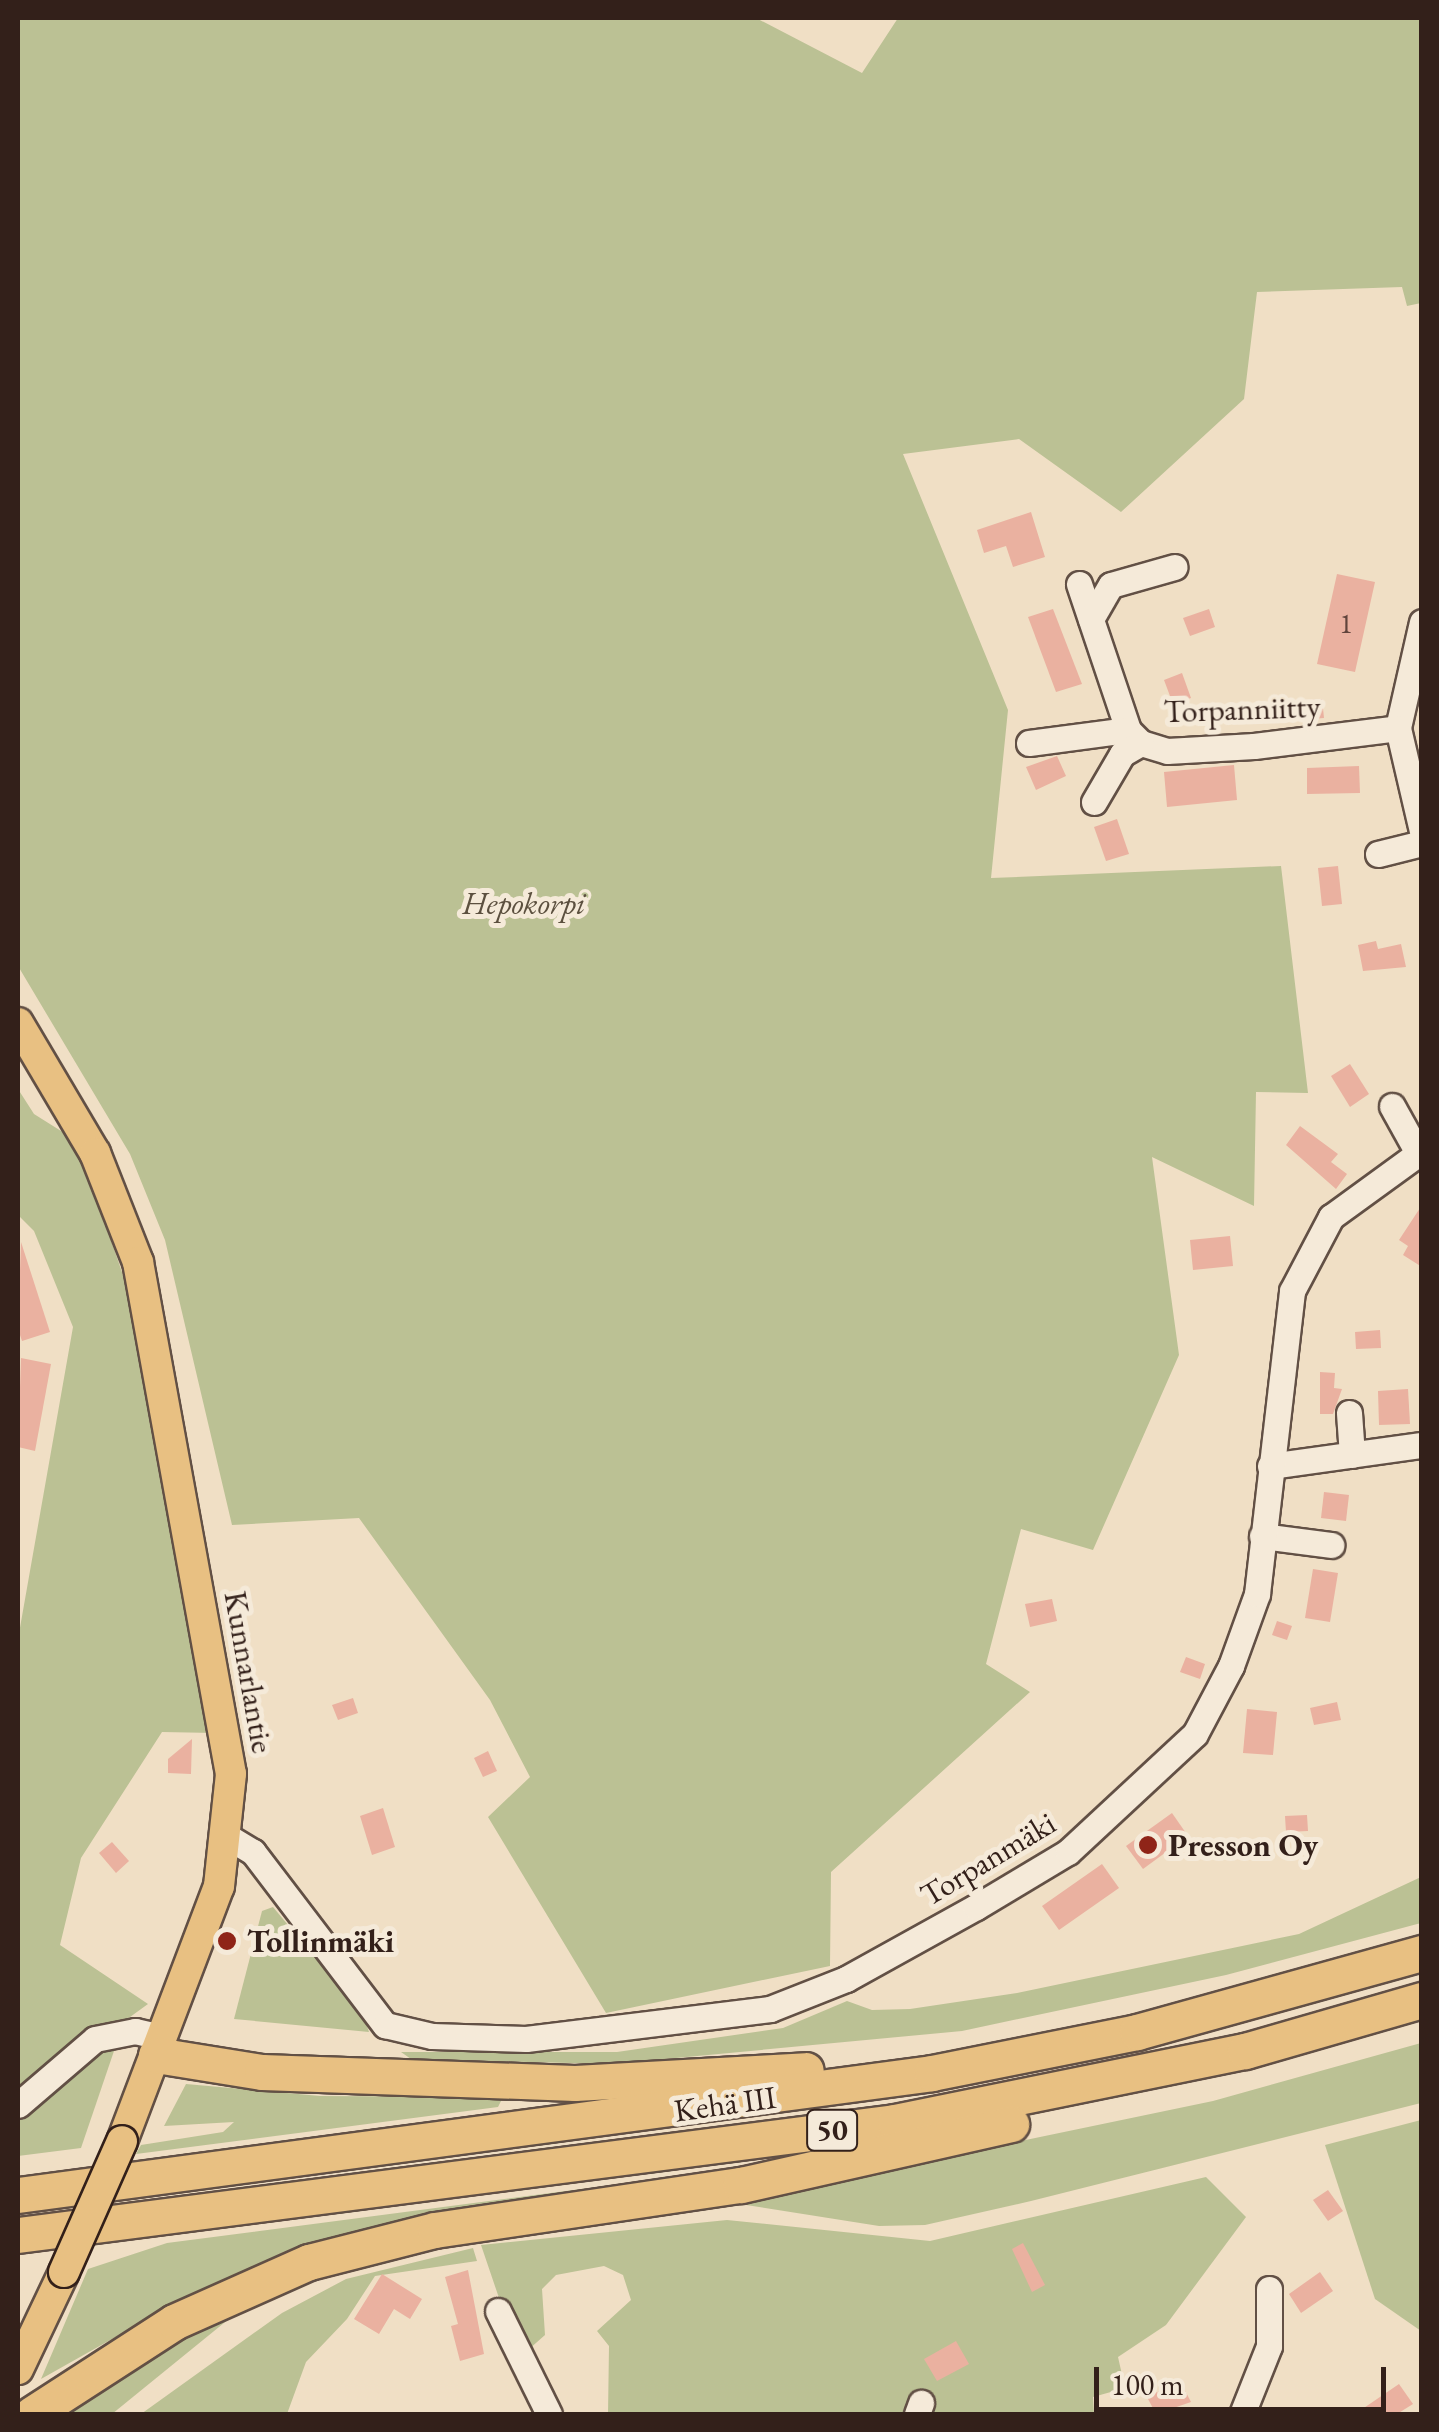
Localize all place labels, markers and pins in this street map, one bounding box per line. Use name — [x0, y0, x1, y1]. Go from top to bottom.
place label: Presson Oy — [1168, 1826, 1318, 1864]
marker: Presson Oy — [1137, 1834, 1159, 1856]
place label: Tollinmäki — [247, 1922, 394, 1960]
marker: Tollinmäki — [216, 1930, 238, 1952]

